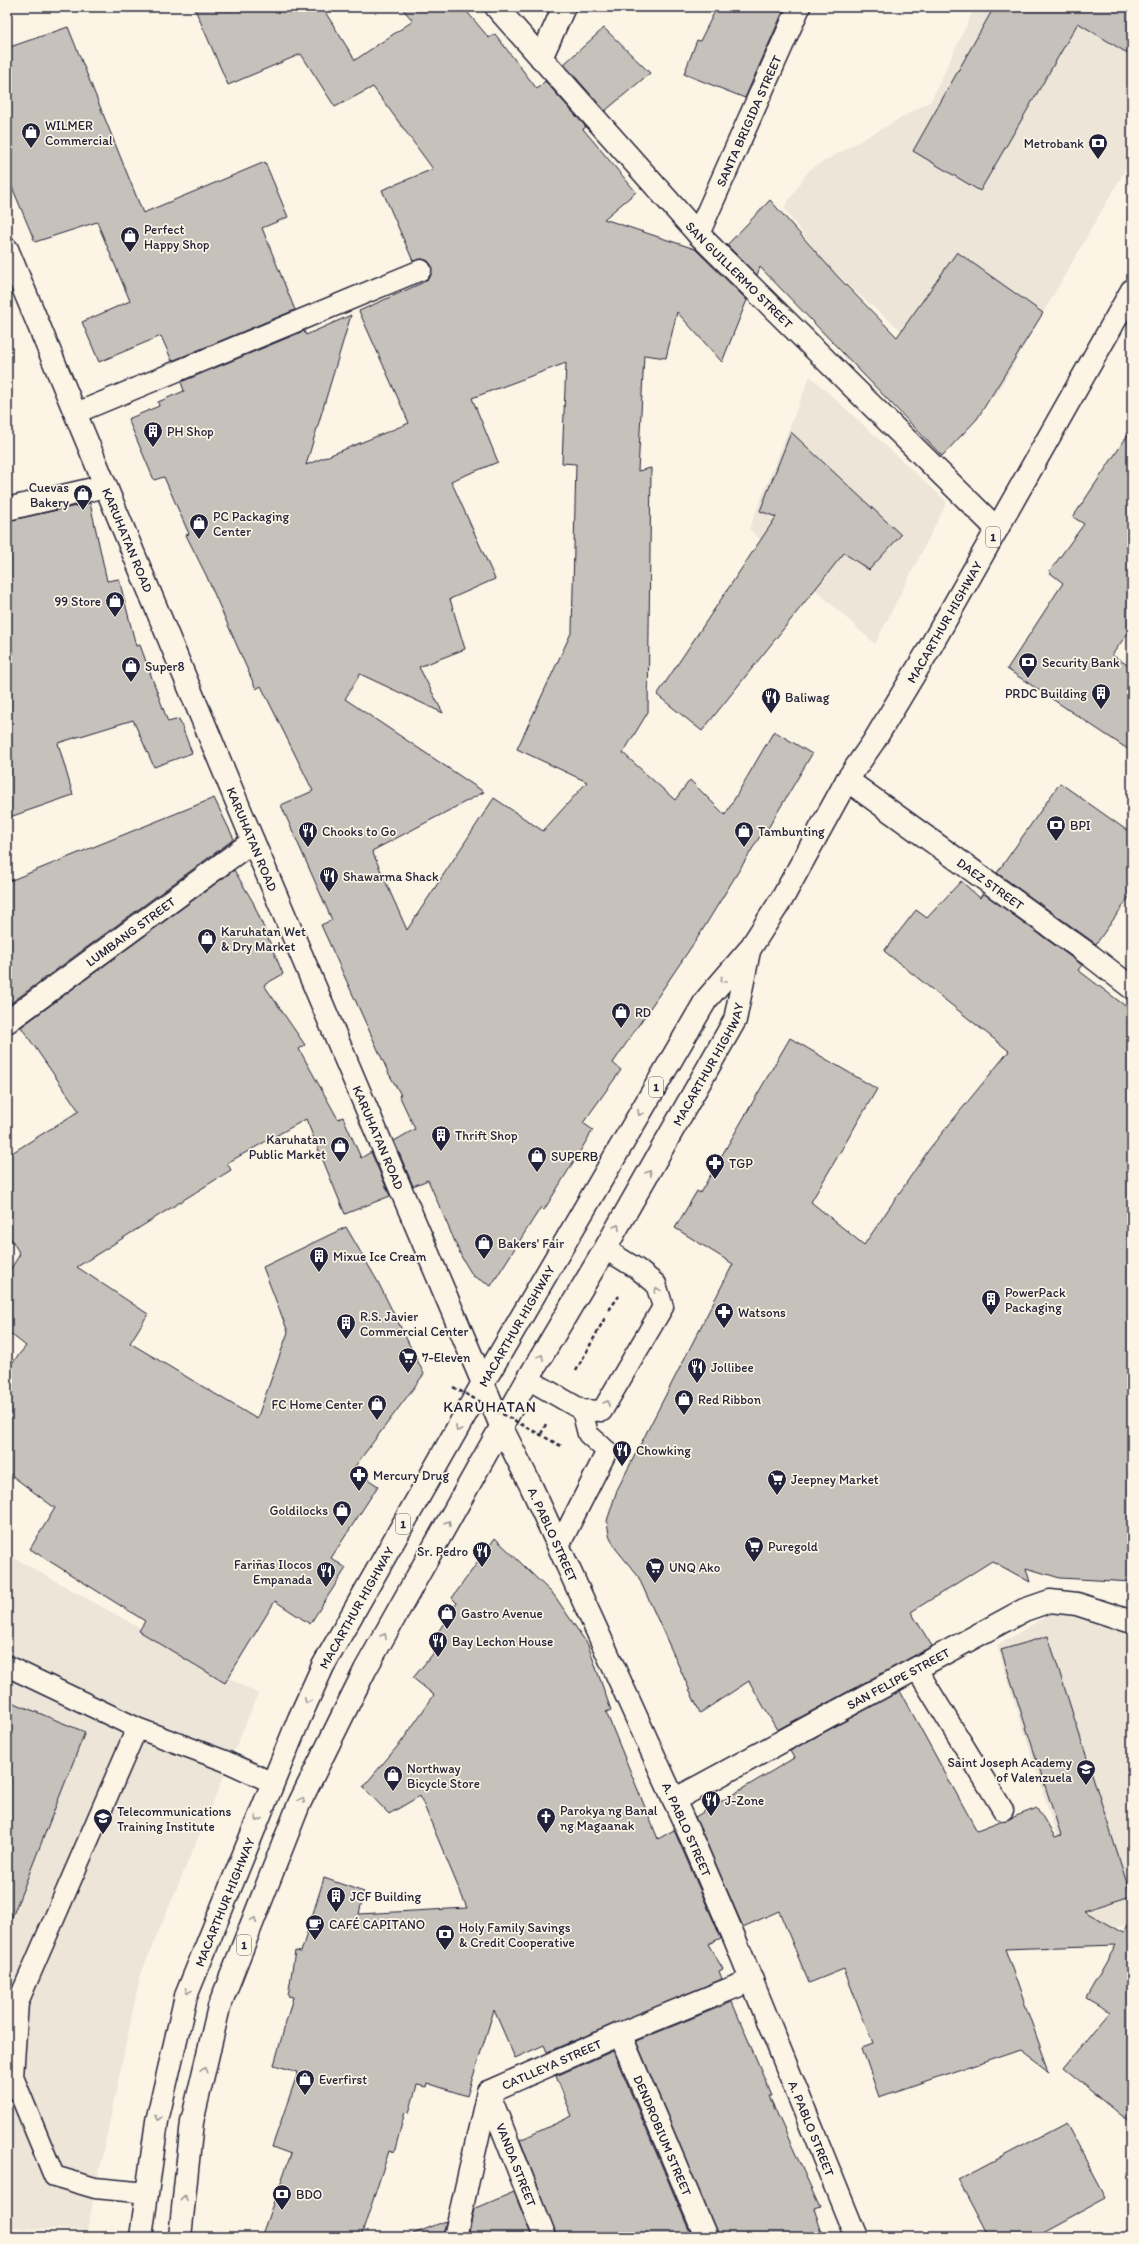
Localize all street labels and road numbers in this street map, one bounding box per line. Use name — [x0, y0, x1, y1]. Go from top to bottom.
street label: SANTA BRIGIDA STREET — [713, 52, 784, 189]
street label: SAN GUILLERMO STREET — [683, 218, 797, 332]
street label: KARUHATAN ROAD — [100, 485, 156, 595]
road number: 1 — [986, 527, 1000, 547]
street label: MACARTHUR HIGHWAY — [903, 558, 985, 685]
street label: KARUHATAN ROAD — [224, 785, 281, 894]
street label: DAEZ STREET — [954, 854, 1027, 913]
street label: LUMBANG STREET — [83, 893, 178, 969]
street label: MACARTHUR HIGHWAY — [669, 1001, 746, 1128]
road number: 1 — [649, 1077, 663, 1097]
street label: KARUHATAN ROAD — [350, 1083, 408, 1192]
street label: MACARTHUR HIGHWAY — [475, 1262, 558, 1389]
street label: A. PABLO STREET — [525, 1485, 581, 1584]
road number: 1 — [396, 1514, 410, 1534]
street label: MACARTHUR HIGHWAY — [316, 1543, 397, 1671]
street label: SAN FELIPE STREET — [844, 1644, 953, 1712]
street label: A. PABLO STREET — [659, 1780, 715, 1879]
street label: MACARTHUR HIGHWAY — [191, 1835, 258, 1969]
road number: 1 — [237, 1935, 251, 1955]
street label: CATLLEYA STREET — [499, 2035, 604, 2093]
street label: DENDROBIUM STREET — [631, 2073, 695, 2199]
street label: A. PABLO STREET — [786, 2078, 838, 2179]
street label: VANDA STREET — [493, 2121, 540, 2209]

